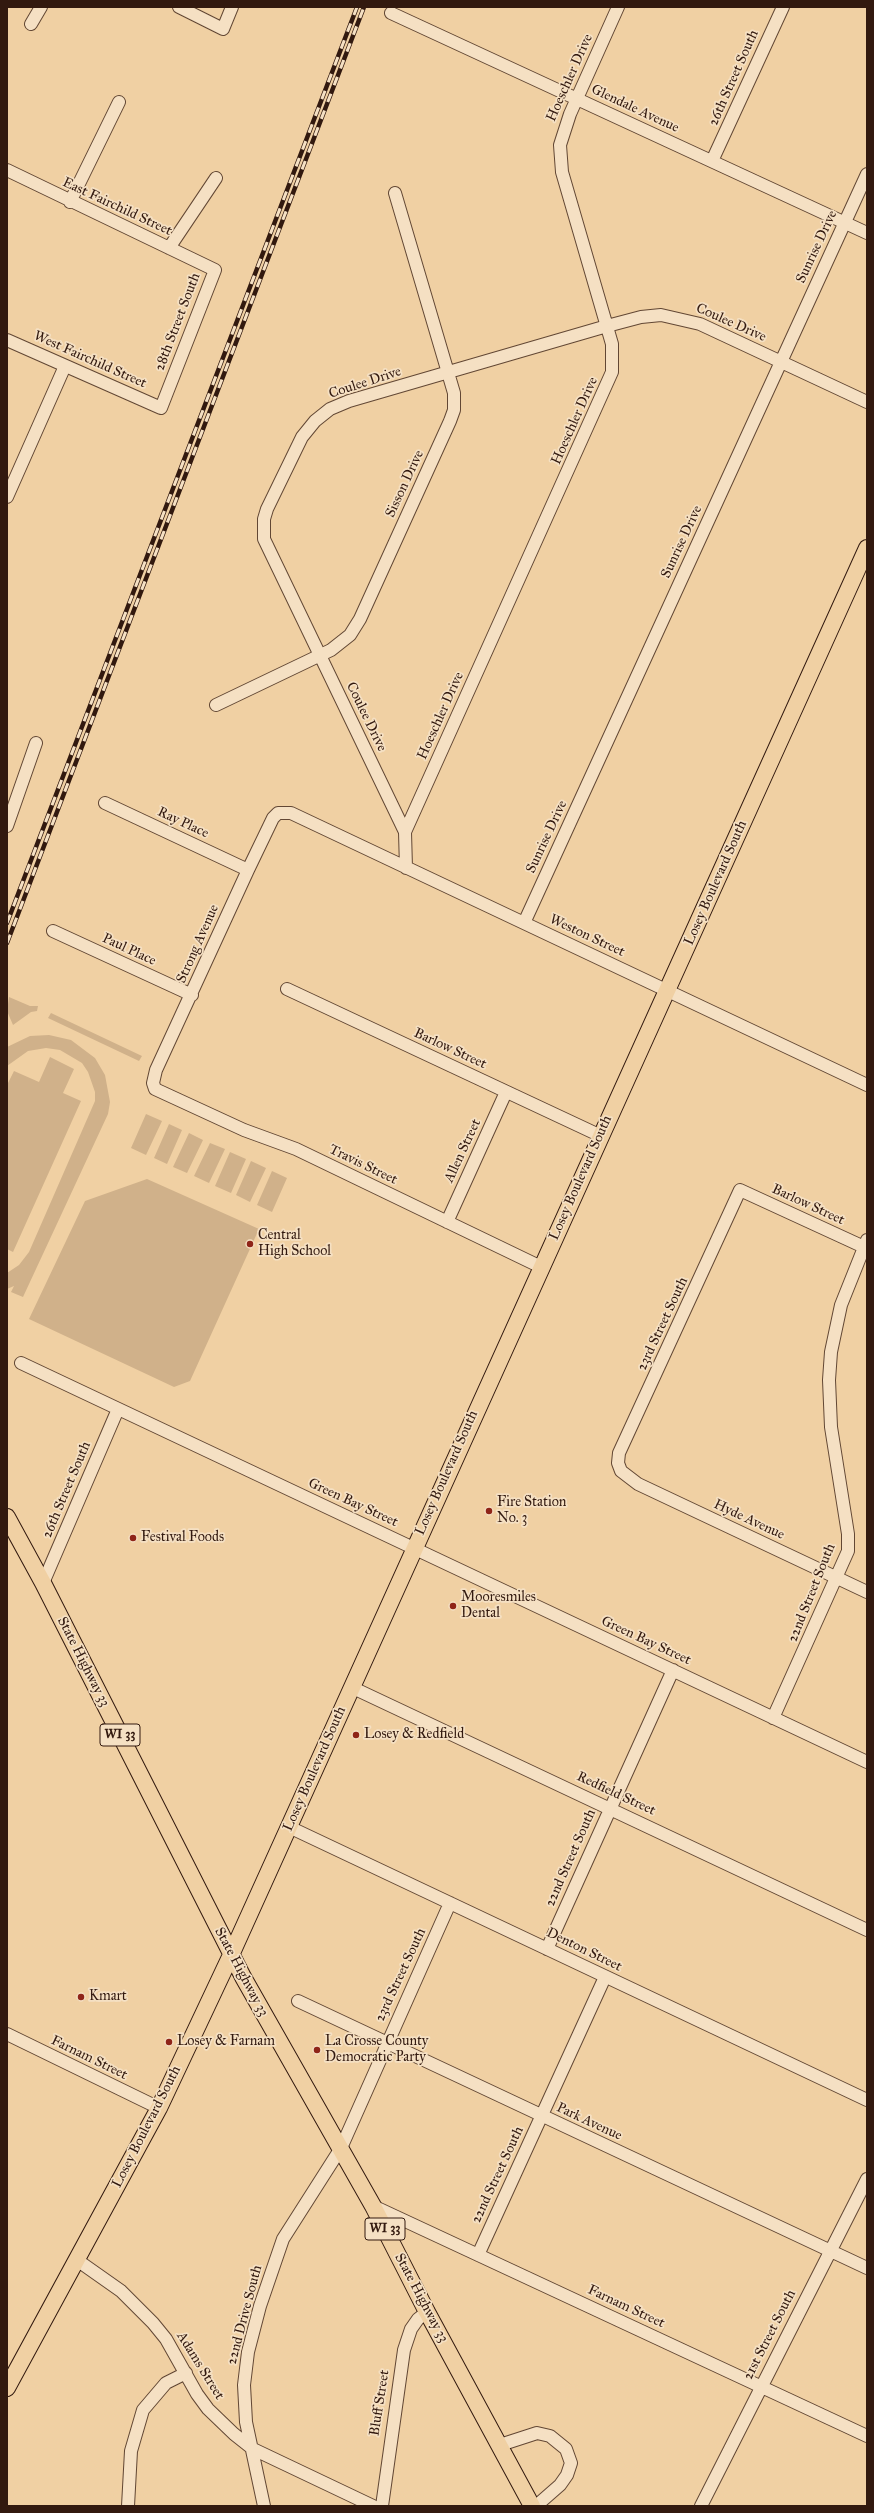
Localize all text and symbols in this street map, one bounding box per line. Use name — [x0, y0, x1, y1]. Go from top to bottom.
street label: 26th Street South — [705, 28, 763, 128]
street label: Hoeschler Drive — [543, 32, 597, 124]
street label: Glendale Avenue — [588, 81, 682, 137]
street label: East Fairchild Street — [60, 174, 174, 240]
street label: Sunrise Drive — [793, 208, 841, 286]
street label: 28th Street South — [152, 271, 204, 373]
street label: Coulee Drive — [693, 300, 769, 346]
street label: West Fairchild Street — [31, 328, 149, 392]
street label: Coulee Drive — [327, 363, 403, 403]
street label: Hoeschler Drive — [548, 375, 602, 467]
street label: Sisson Drive — [382, 448, 428, 520]
street label: Sunrise Drive — [658, 503, 706, 581]
street label: Hoeschler Drive — [414, 670, 468, 762]
street label: Coulee Drive — [342, 680, 390, 754]
street label: Sunrise Drive — [523, 798, 571, 876]
street label: Ray Place — [155, 804, 211, 842]
street label: Losey Boulevard South — [681, 818, 751, 948]
street label: Strong Avenue — [173, 902, 223, 986]
street label: Weston Street — [547, 911, 627, 961]
street label: Paul Place — [99, 930, 159, 970]
street label: Barlow Street — [411, 1025, 489, 1073]
street label: Losey Boulevard South — [546, 1113, 616, 1243]
street label: Allen Street — [441, 1117, 485, 1185]
street label: Travis Street — [326, 1141, 400, 1189]
street label: Barlow Street — [769, 1181, 847, 1229]
place label: Central High School — [258, 1228, 331, 1260]
marker: Central High School — [245, 1239, 255, 1249]
street label: 23rd Street South — [634, 1275, 692, 1373]
street label: Losey Boulevard South — [412, 1408, 482, 1538]
street label: 26th Street South — [39, 1439, 95, 1541]
street label: Green Bay Street — [305, 1475, 401, 1531]
place label: Fire Station No. 3 — [497, 1495, 566, 1528]
street label: Hyde Avenue — [711, 1496, 787, 1544]
marker: Fire Station No. 3 — [484, 1506, 494, 1516]
place label: Festival Foods — [141, 1530, 224, 1546]
marker: Festival Foods — [128, 1533, 138, 1543]
street label: 22nd Street South — [785, 1541, 839, 1645]
place label: Mooresmiles Dental — [461, 1590, 536, 1622]
marker: Mooresmiles Dental — [448, 1601, 458, 1611]
street label: Green Bay Street — [598, 1613, 694, 1669]
street label: State Highway 33 — [53, 1614, 113, 1710]
street label: Losey Boulevard South — [280, 1704, 350, 1834]
road number: WI 33 — [100, 1724, 140, 1746]
place label: Losey & Redfield — [364, 1727, 464, 1743]
marker: Losey & Redfield — [351, 1730, 361, 1740]
street label: Redfield Street — [574, 1768, 658, 1820]
street label: 22nd Street South — [542, 1807, 600, 1909]
street label: State Highway 33 — [210, 1925, 272, 2019]
street label: Denton Street — [544, 1925, 624, 1975]
street label: 23rd Street South — [372, 1926, 430, 2024]
place label: Kmart — [89, 1989, 127, 2005]
marker: Kmart — [76, 1992, 86, 2002]
street label: Farnam Street — [48, 2032, 130, 2084]
place label: Losey & Farnam — [177, 2034, 275, 2050]
place label: La Crosse County Democratic Party — [325, 2034, 428, 2066]
marker: Losey & Farnam — [164, 2037, 174, 2047]
marker: La Crosse County Democratic Party — [312, 2045, 322, 2055]
street label: Losey Boulevard South — [109, 2063, 185, 2191]
street label: Park Avenue — [554, 2100, 624, 2144]
street label: 22nd Street South — [468, 2124, 528, 2226]
road number: WI 33 — [365, 2218, 405, 2240]
street label: State Highway 33 — [390, 2251, 452, 2345]
street label: 22nd Drive South — [224, 2263, 266, 2367]
street label: Farnam Street — [585, 2282, 667, 2332]
street label: 21st Street South — [740, 2287, 800, 2383]
street label: Adams Street — [172, 2329, 228, 2403]
street label: Bluff Street — [366, 2369, 394, 2437]

